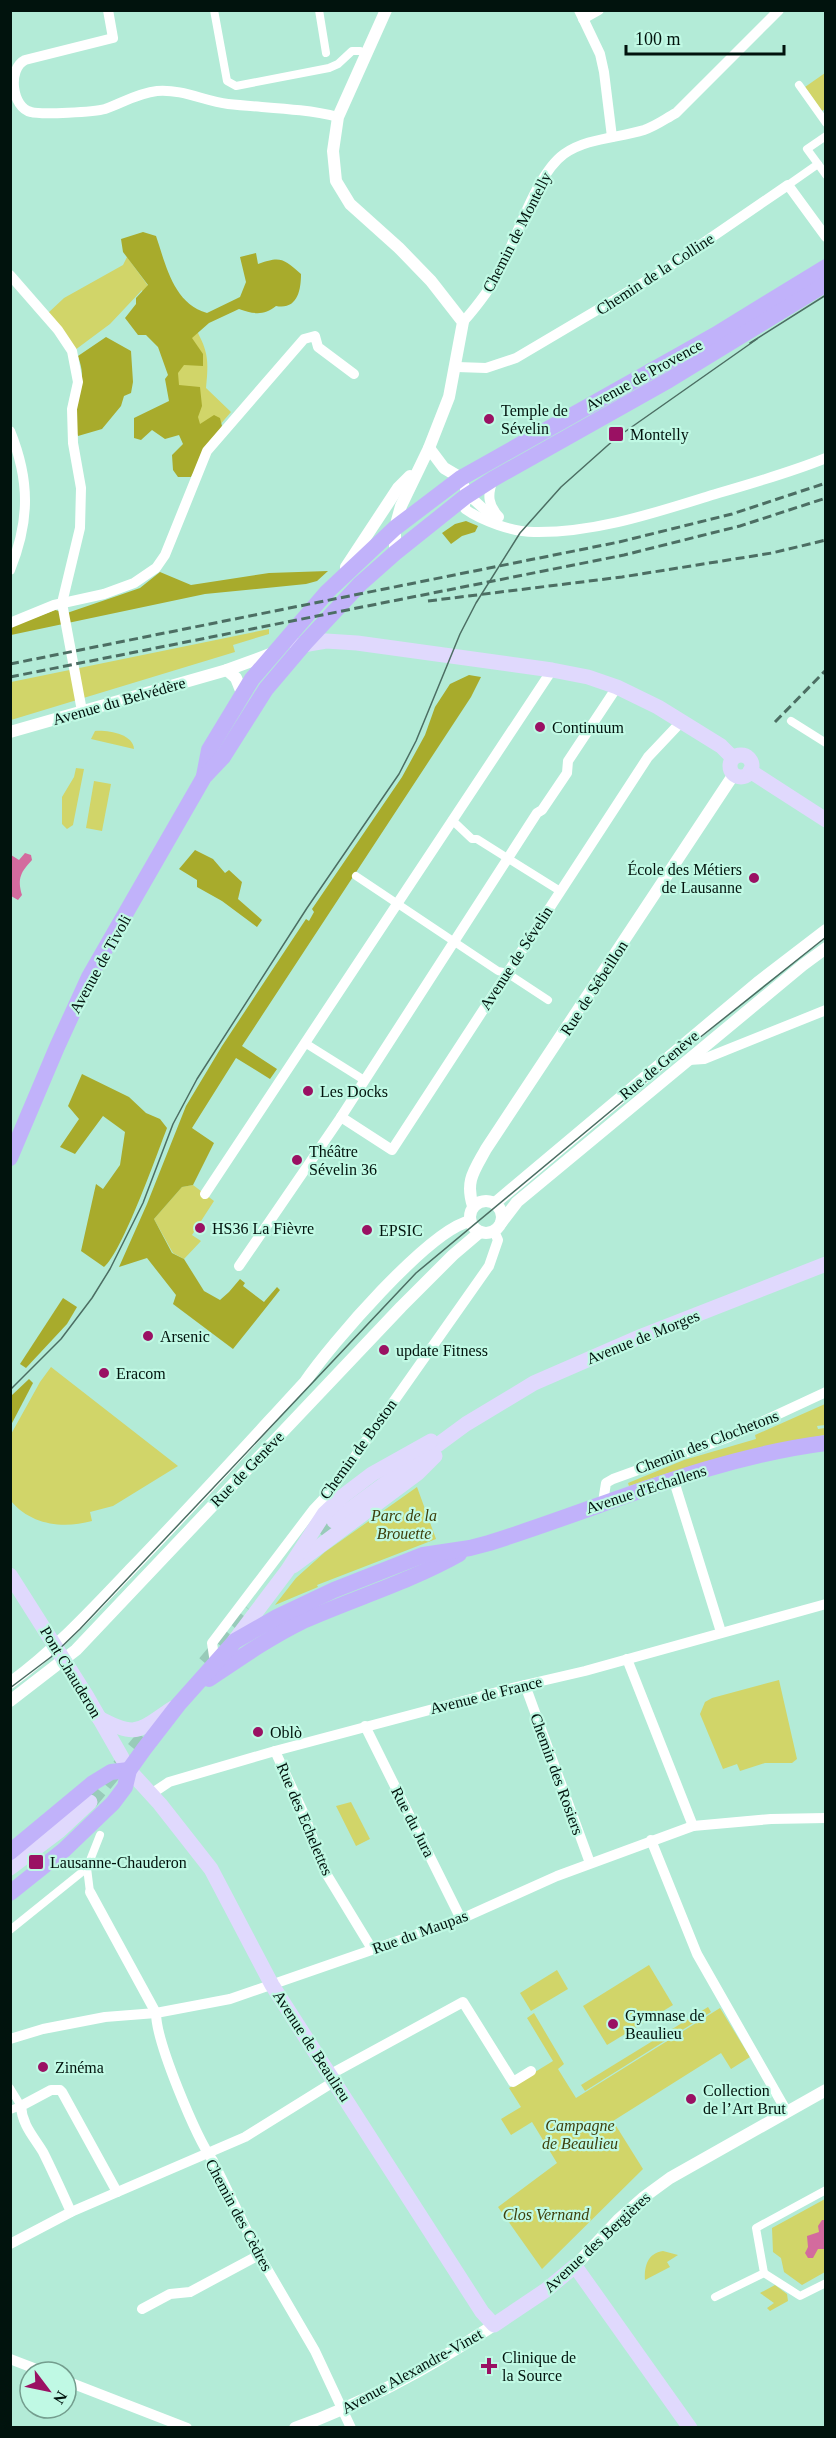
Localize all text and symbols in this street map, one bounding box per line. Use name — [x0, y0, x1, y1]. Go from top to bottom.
scale bar — [626, 18, 784, 56]
text: 100 m — [635, 29, 681, 49]
street label: Chemin de Montelly — [479, 169, 556, 295]
street label: Chemin de la Colline — [593, 230, 717, 318]
street label: Avenue de Provence — [583, 336, 705, 414]
place label: Temple de Sévelin — [501, 402, 568, 437]
marker: Temple de Sévelin — [482, 412, 496, 426]
marker: Montelly — [607, 425, 625, 443]
place label: Montelly — [630, 426, 689, 444]
street label: Avenue du Belvédère — [51, 674, 187, 728]
place label: Continuum — [552, 719, 625, 736]
marker: Continuum — [533, 720, 547, 734]
place label: École des Métiers de Lausanne — [627, 860, 742, 896]
marker: École des Métiers de Lausanne — [747, 871, 761, 885]
street label: Avenue de Sévelin — [476, 903, 556, 1013]
street label: Avenue de Tivoli — [66, 911, 134, 1016]
street label: Rue de Sébeillon — [557, 938, 631, 1038]
street label: Rue de Genève — [616, 1027, 702, 1103]
place label: Les Docks — [320, 1083, 388, 1100]
marker: Les Docks — [301, 1084, 315, 1098]
place label: Théâtre Sévelin 36 — [309, 1143, 377, 1178]
marker: Théâtre Sévelin 36 — [290, 1153, 304, 1167]
place label: HS36 La Fièvre — [212, 1220, 314, 1237]
marker: HS36 La Fièvre — [193, 1221, 207, 1235]
place label: EPSIC — [379, 1222, 423, 1239]
marker: EPSIC — [360, 1223, 374, 1237]
street label: Avenue de Morges — [584, 1307, 702, 1368]
place label: Arsenic — [160, 1328, 210, 1345]
marker: Arsenic — [141, 1329, 155, 1343]
place label: update Fitness — [396, 1342, 488, 1360]
marker: update Fitness — [377, 1343, 391, 1357]
place label: Eracom — [116, 1365, 166, 1382]
marker: Eracom — [97, 1366, 111, 1380]
street label: Chemin de Boston — [316, 1396, 400, 1502]
street label: Chemin des Clochetons — [633, 1407, 781, 1477]
street label: Rue de Genève — [207, 1428, 287, 1510]
street label: Avenue d'Echallens — [584, 1462, 708, 1516]
park label: Parc de la Brouette — [370, 1507, 437, 1542]
street label: Pont Chauderon — [37, 1623, 105, 1721]
street label: Avenue de France — [428, 1673, 544, 1717]
street label: Chemin des Rosiers — [527, 1711, 587, 1837]
place label: Oblò — [270, 1724, 302, 1741]
marker: Oblò — [251, 1725, 265, 1739]
street label: Rue des Echelettes — [274, 1760, 336, 1878]
street label: Rue du Jura — [388, 1784, 438, 1860]
marker: Lausanne-Chauderon — [27, 1853, 45, 1871]
place label: Lausanne-Chauderon — [50, 1854, 187, 1871]
street label: Rue du Maupas — [370, 1907, 470, 1958]
street label: Avenue de Beaulieu — [270, 1987, 354, 2105]
place label: Gymnase de Beaulieu — [625, 2007, 705, 2042]
marker: Gymnase de Beaulieu — [606, 2017, 620, 2031]
place label: Zinéma — [55, 2059, 104, 2076]
marker: Zinéma — [36, 2060, 50, 2074]
place label: Collection de l’Art Brut — [703, 2082, 786, 2117]
marker: Collection de l’Art Brut — [684, 2092, 698, 2106]
park label: Campagne de Beaulieu — [542, 2117, 618, 2152]
street label: Chemin des Cèdres — [202, 2156, 276, 2274]
street label: Avenue des Bergières — [540, 2188, 654, 2296]
park label: Clos Vernand — [503, 2206, 590, 2223]
street label: Avenue Alexandre-Vinet — [339, 2325, 486, 2417]
place label: Clinique de la Source — [502, 2349, 576, 2384]
marker: Clinique de la Source — [480, 2357, 498, 2375]
north arrow — [18, 2360, 78, 2420]
text: N — [50, 2388, 71, 2407]

